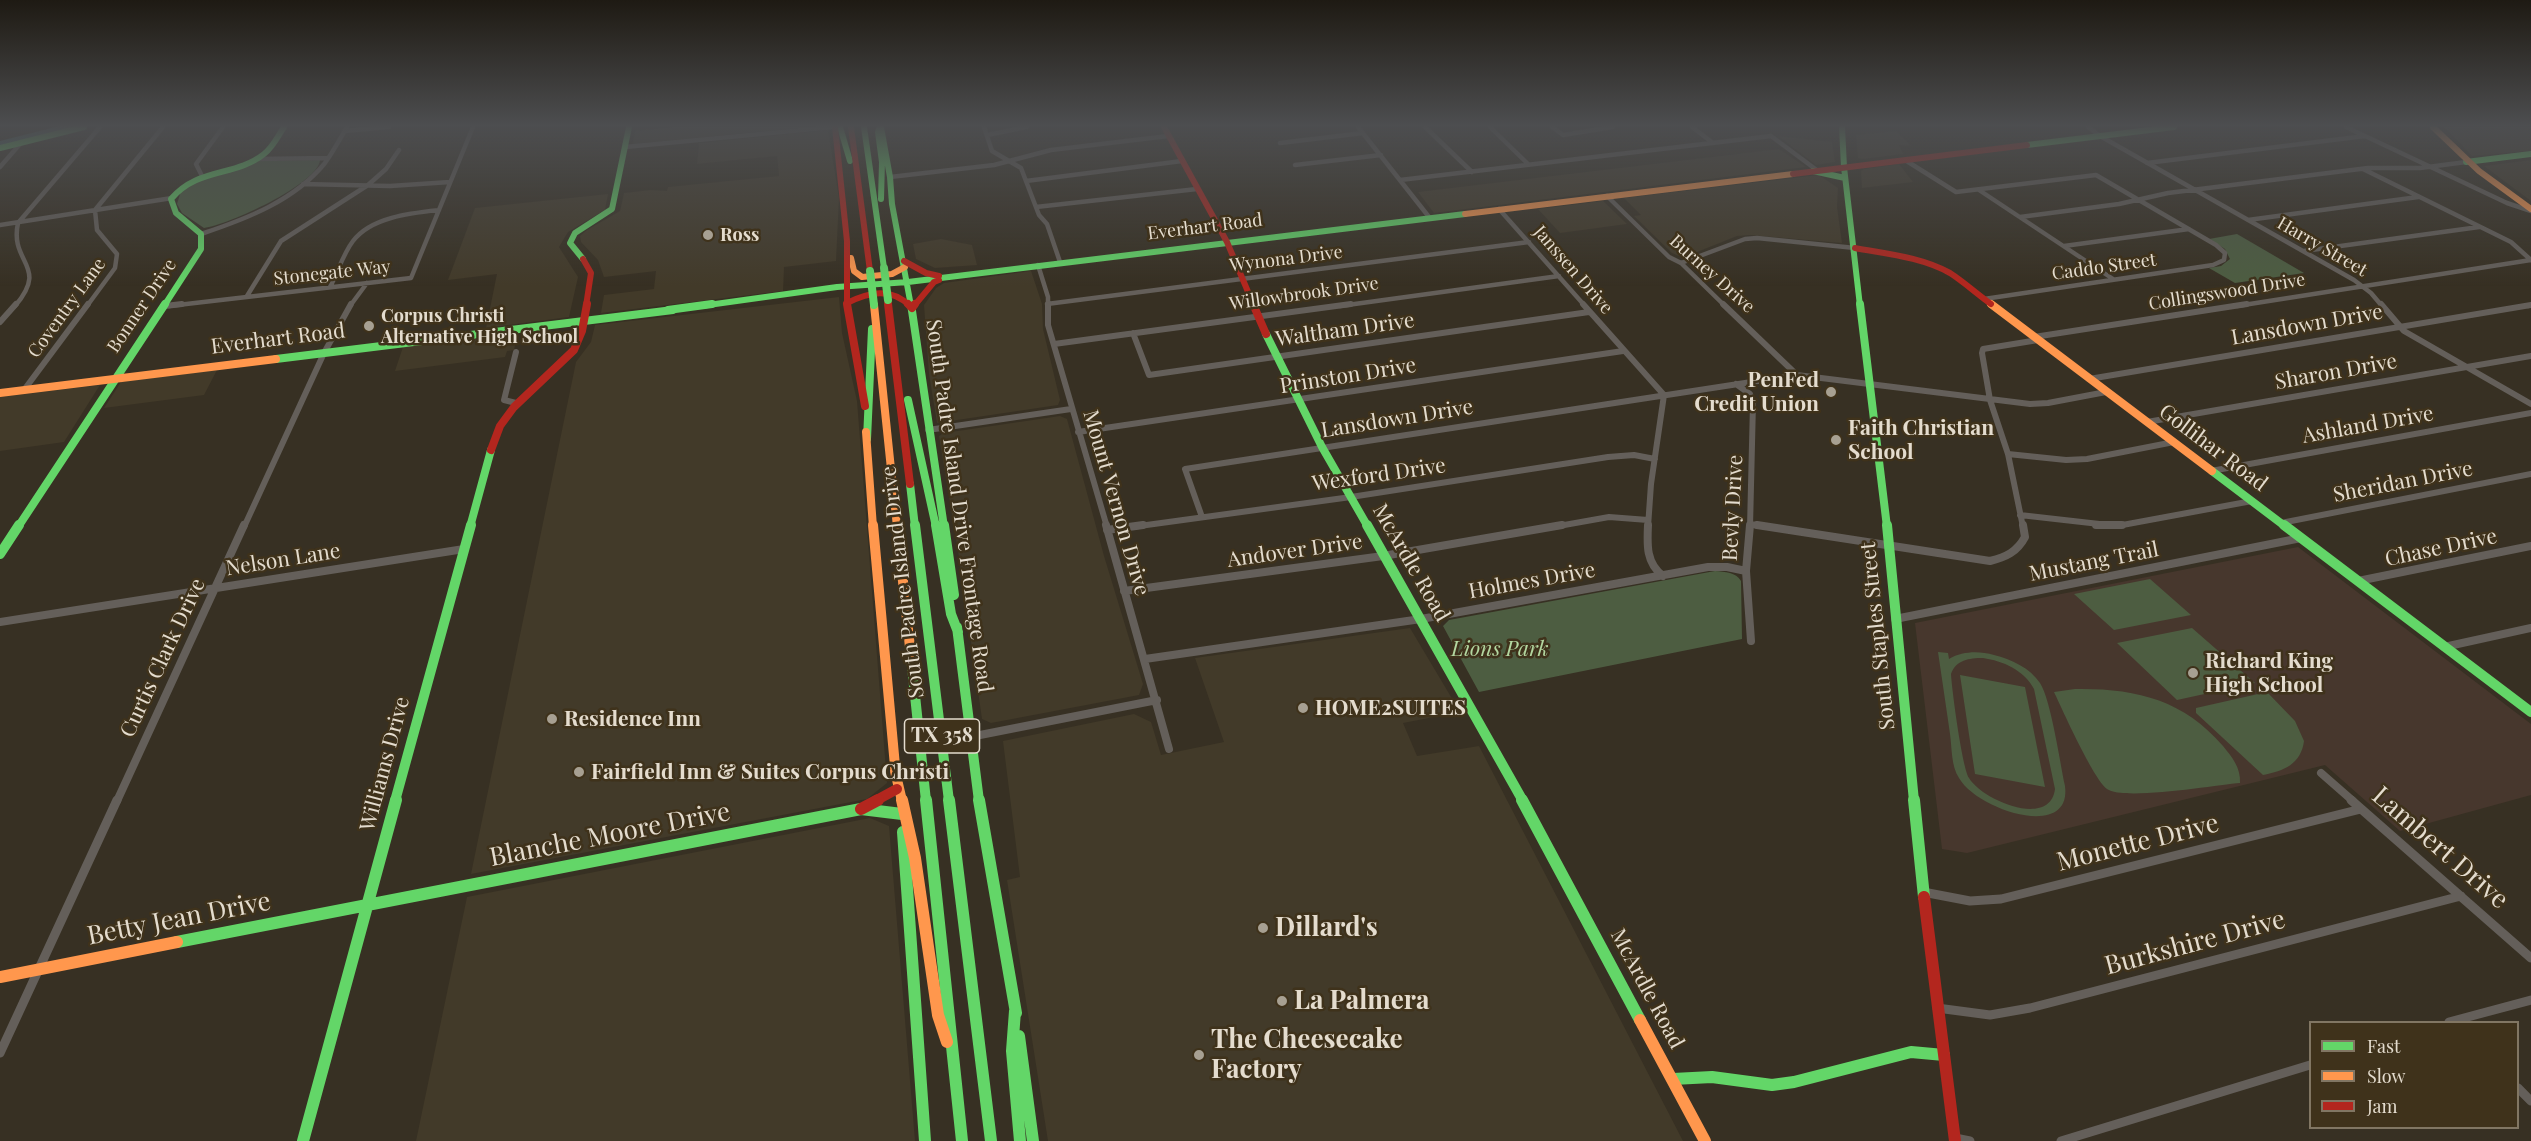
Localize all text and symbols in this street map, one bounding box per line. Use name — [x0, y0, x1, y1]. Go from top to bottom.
street label: Everhart Road — [1146, 209, 1264, 245]
street label: Harry Street — [2273, 213, 2371, 281]
street label: Janssen Drive — [1529, 222, 1617, 318]
place label: Ross — [720, 224, 759, 246]
marker: Ross — [701, 228, 715, 242]
street label: Burney Drive — [1665, 230, 1759, 318]
street label: Wynona Drive — [1228, 241, 1344, 277]
street label: Caddo Street — [2051, 249, 2157, 285]
street label: Coventry Lane — [24, 254, 110, 362]
street label: Bonner Drive — [103, 255, 181, 357]
street label: Stonegate Way — [273, 256, 391, 290]
street label: Collingswood Drive — [2147, 269, 2307, 315]
street label: Willowbrook Drive — [1228, 273, 1380, 315]
street label: Lansdown Drive — [2229, 299, 2385, 351]
place label: Corpus Christi Alternative High School — [381, 305, 578, 348]
street label: Waltham Drive — [1274, 308, 1416, 352]
street label: Everhart Road — [209, 318, 347, 360]
street label: South Padre Island Drive Frontage Road — [920, 318, 998, 694]
marker: Corpus Christi Alternative High School — [362, 319, 376, 333]
street label: Sharon Drive — [2273, 349, 2399, 395]
street label: Prinston Drive — [1278, 353, 1418, 399]
place label: PenFed Credit Union — [1694, 367, 1819, 417]
marker: PenFed Credit Union — [1824, 385, 1838, 399]
street label: Lansdown Drive — [1319, 395, 1475, 443]
street label: Gollihar Road — [2154, 399, 2272, 497]
street label: Ashland Drive — [2300, 401, 2436, 449]
street label: Mount Vernon Drive — [1077, 407, 1155, 599]
place label: Faith Christian School — [1848, 415, 1994, 465]
marker: Faith Christian School — [1829, 433, 1843, 447]
street label: Wexford Drive — [1311, 453, 1447, 497]
street label: Bevly Drive — [1718, 454, 1748, 562]
street label: Sheridan Drive — [2331, 456, 2475, 508]
street label: South Padre Island Drive — [876, 464, 930, 700]
street label: McArdle Road — [1367, 500, 1455, 626]
street label: Chase Drive — [2383, 524, 2499, 572]
street label: Andover Drive — [1226, 529, 1364, 573]
street label: Mustang Trail — [2027, 537, 2161, 587]
street label: Nelson Lane — [224, 539, 342, 581]
street label: South Staples Street — [1856, 541, 1900, 731]
street label: Holmes Drive — [1467, 557, 1597, 605]
street label: Curtis Clark Drive — [115, 575, 211, 741]
park label: Lions Park — [1451, 636, 1549, 662]
place label: Richard King High School — [2205, 648, 2333, 698]
marker: Richard King High School — [2186, 666, 2200, 680]
street label: Williams Drive — [355, 694, 415, 834]
place label: HOME2SUITES — [1315, 695, 1466, 721]
marker: HOME2SUITES — [1296, 701, 1310, 715]
place label: Residence Inn — [564, 706, 701, 732]
marker: Residence Inn — [545, 712, 559, 726]
road number: TX 358 — [904, 719, 980, 753]
place label: Fairfield Inn & Suites Corpus Christi — [591, 759, 949, 785]
marker: Fairfield Inn & Suites Corpus Christi — [572, 765, 586, 779]
street label: Lambert Drive — [2366, 780, 2514, 916]
street label: Blanche Moore Drive — [487, 796, 733, 874]
street label: Monette Drive — [2054, 808, 2222, 878]
street label: Betty Jean Drive — [85, 886, 273, 952]
street label: Burkshire Drive — [2101, 904, 2289, 982]
place label: Dillard's — [1275, 912, 1378, 944]
marker: Dillard's — [1256, 921, 1270, 935]
street label: McArdle Road — [1605, 925, 1689, 1053]
place label: La Palmera — [1294, 985, 1429, 1017]
marker: La Palmera — [1275, 994, 1289, 1008]
legend — [2309, 1021, 2519, 1129]
place label: The Cheesecake Factory — [1211, 1024, 1403, 1086]
text: Fast — [2367, 1034, 2400, 1058]
marker: The Cheesecake Factory — [1192, 1048, 1206, 1062]
text: Slow — [2367, 1064, 2405, 1088]
text: Jam — [2367, 1094, 2397, 1118]

